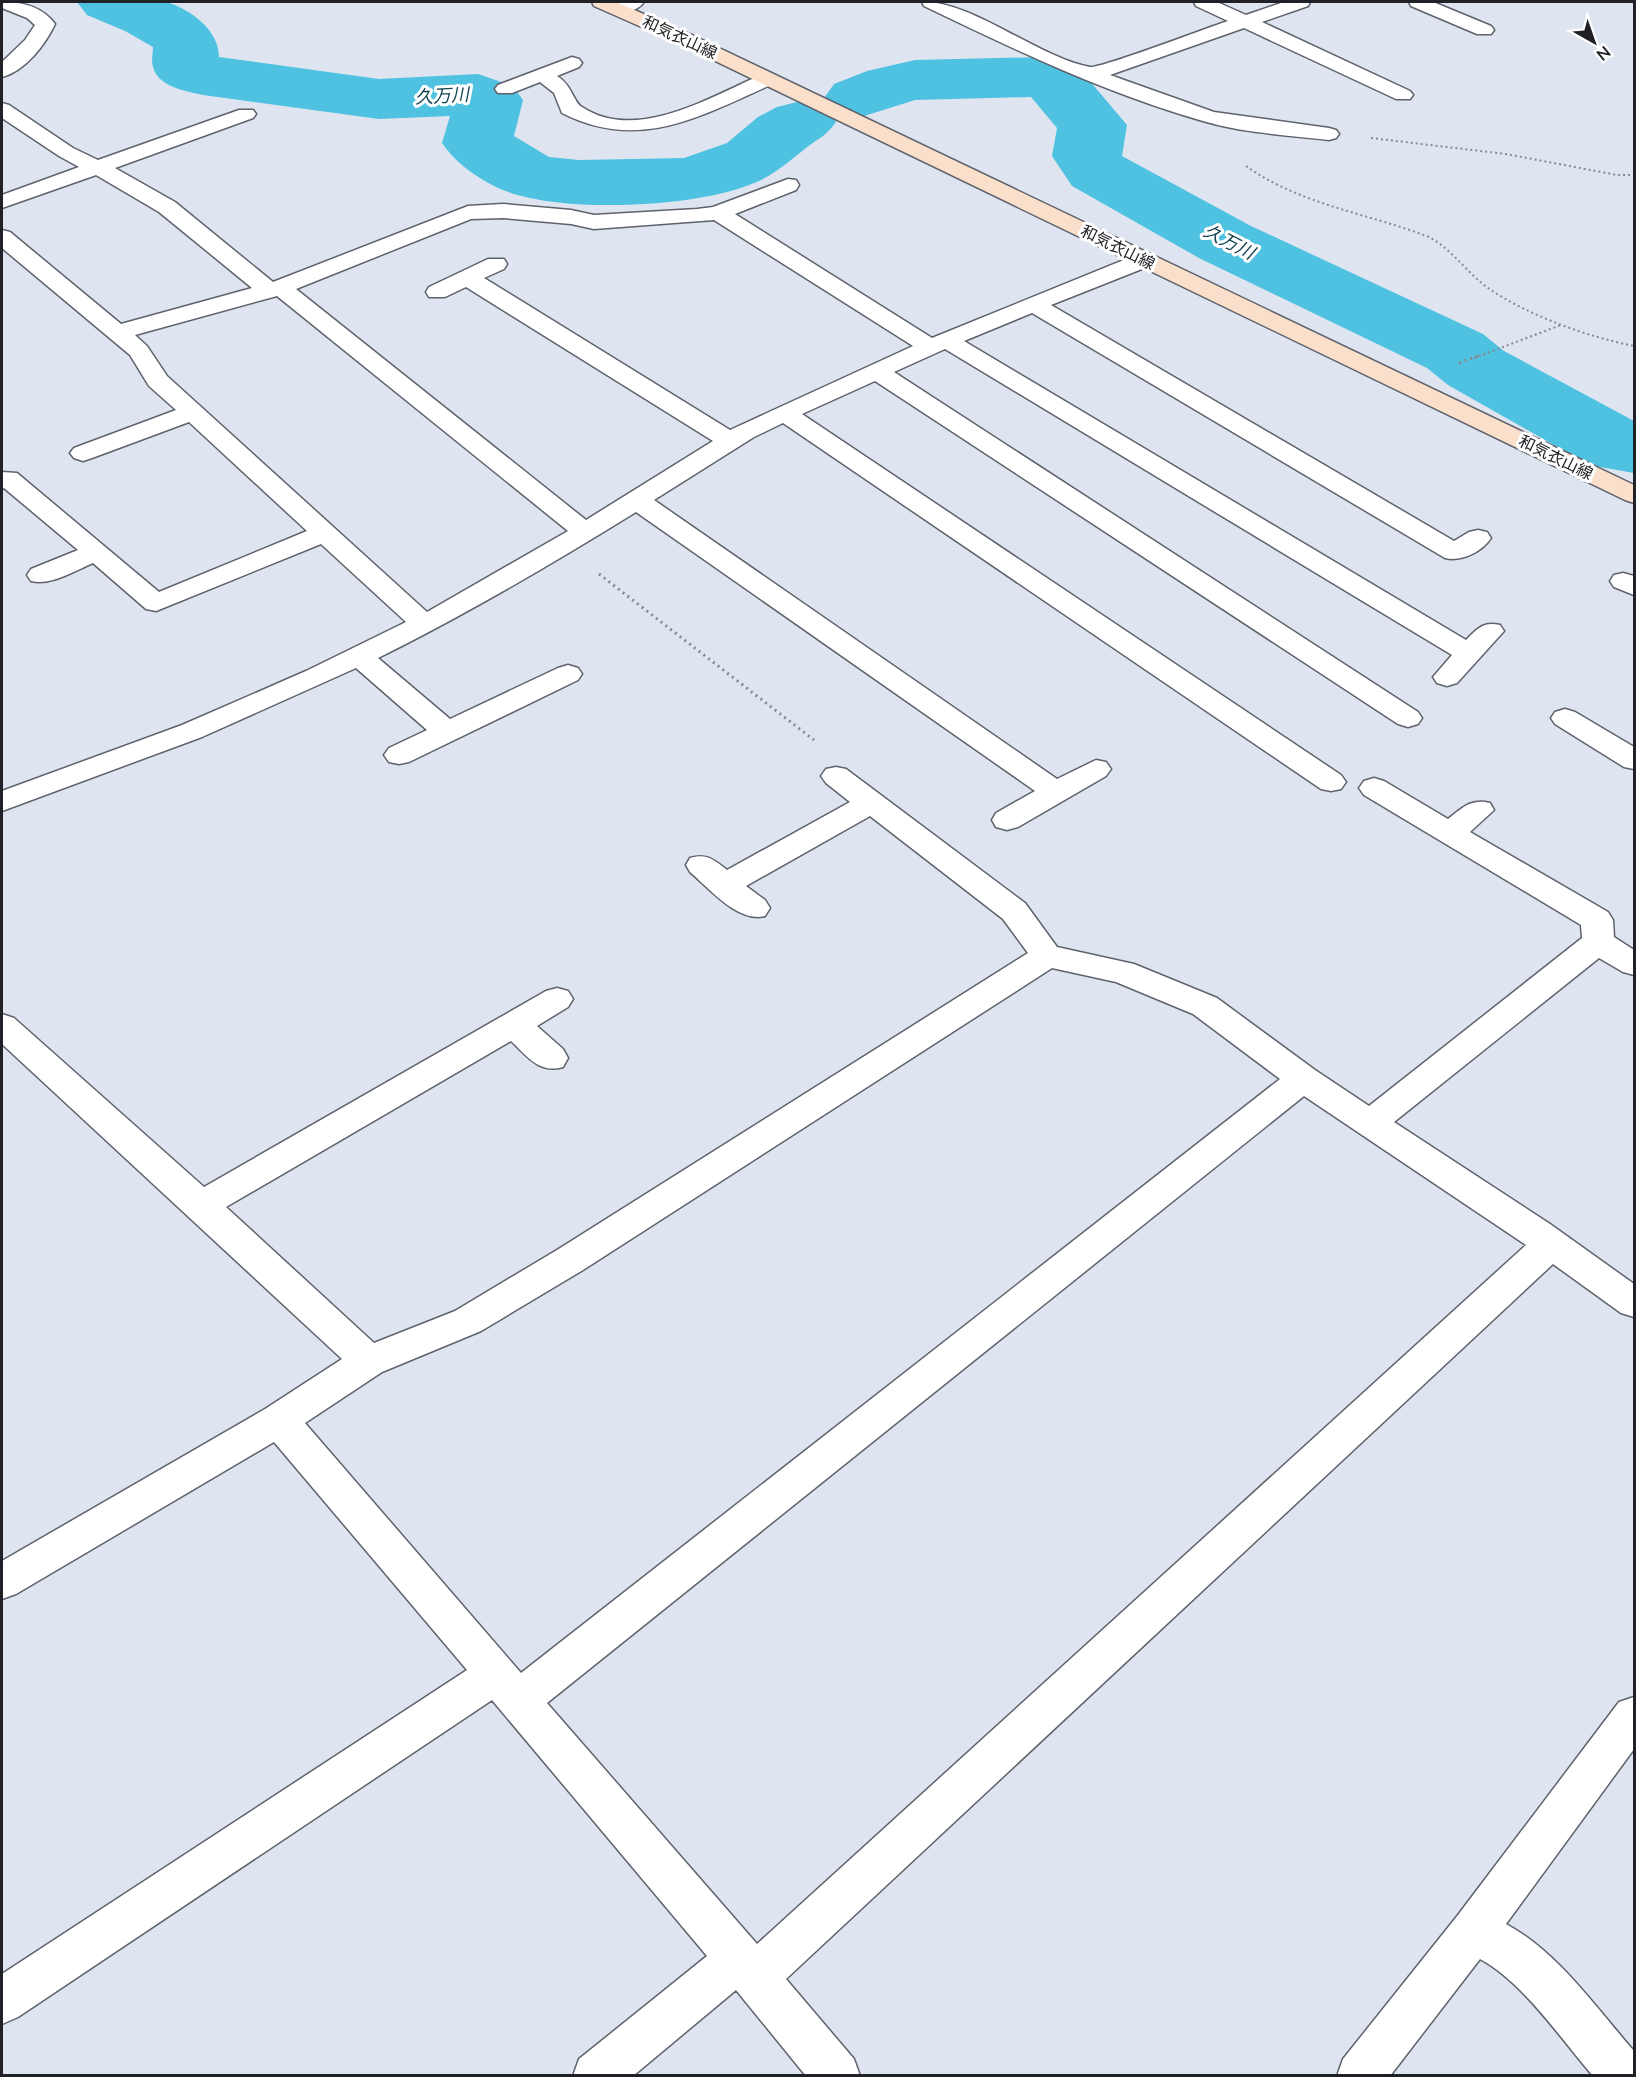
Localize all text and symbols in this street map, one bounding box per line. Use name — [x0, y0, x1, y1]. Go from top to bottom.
street label: 和気衣山線 — [640, 11, 720, 62]
north arrow — [1564, 12, 1624, 72]
text: N — [1593, 43, 1615, 65]
water label: 久万川 — [414, 82, 471, 107]
water label: 久万川 — [1200, 219, 1260, 264]
street label: 和気衣山線 — [1078, 220, 1158, 273]
street label: 和気衣山線 — [1516, 430, 1596, 483]

